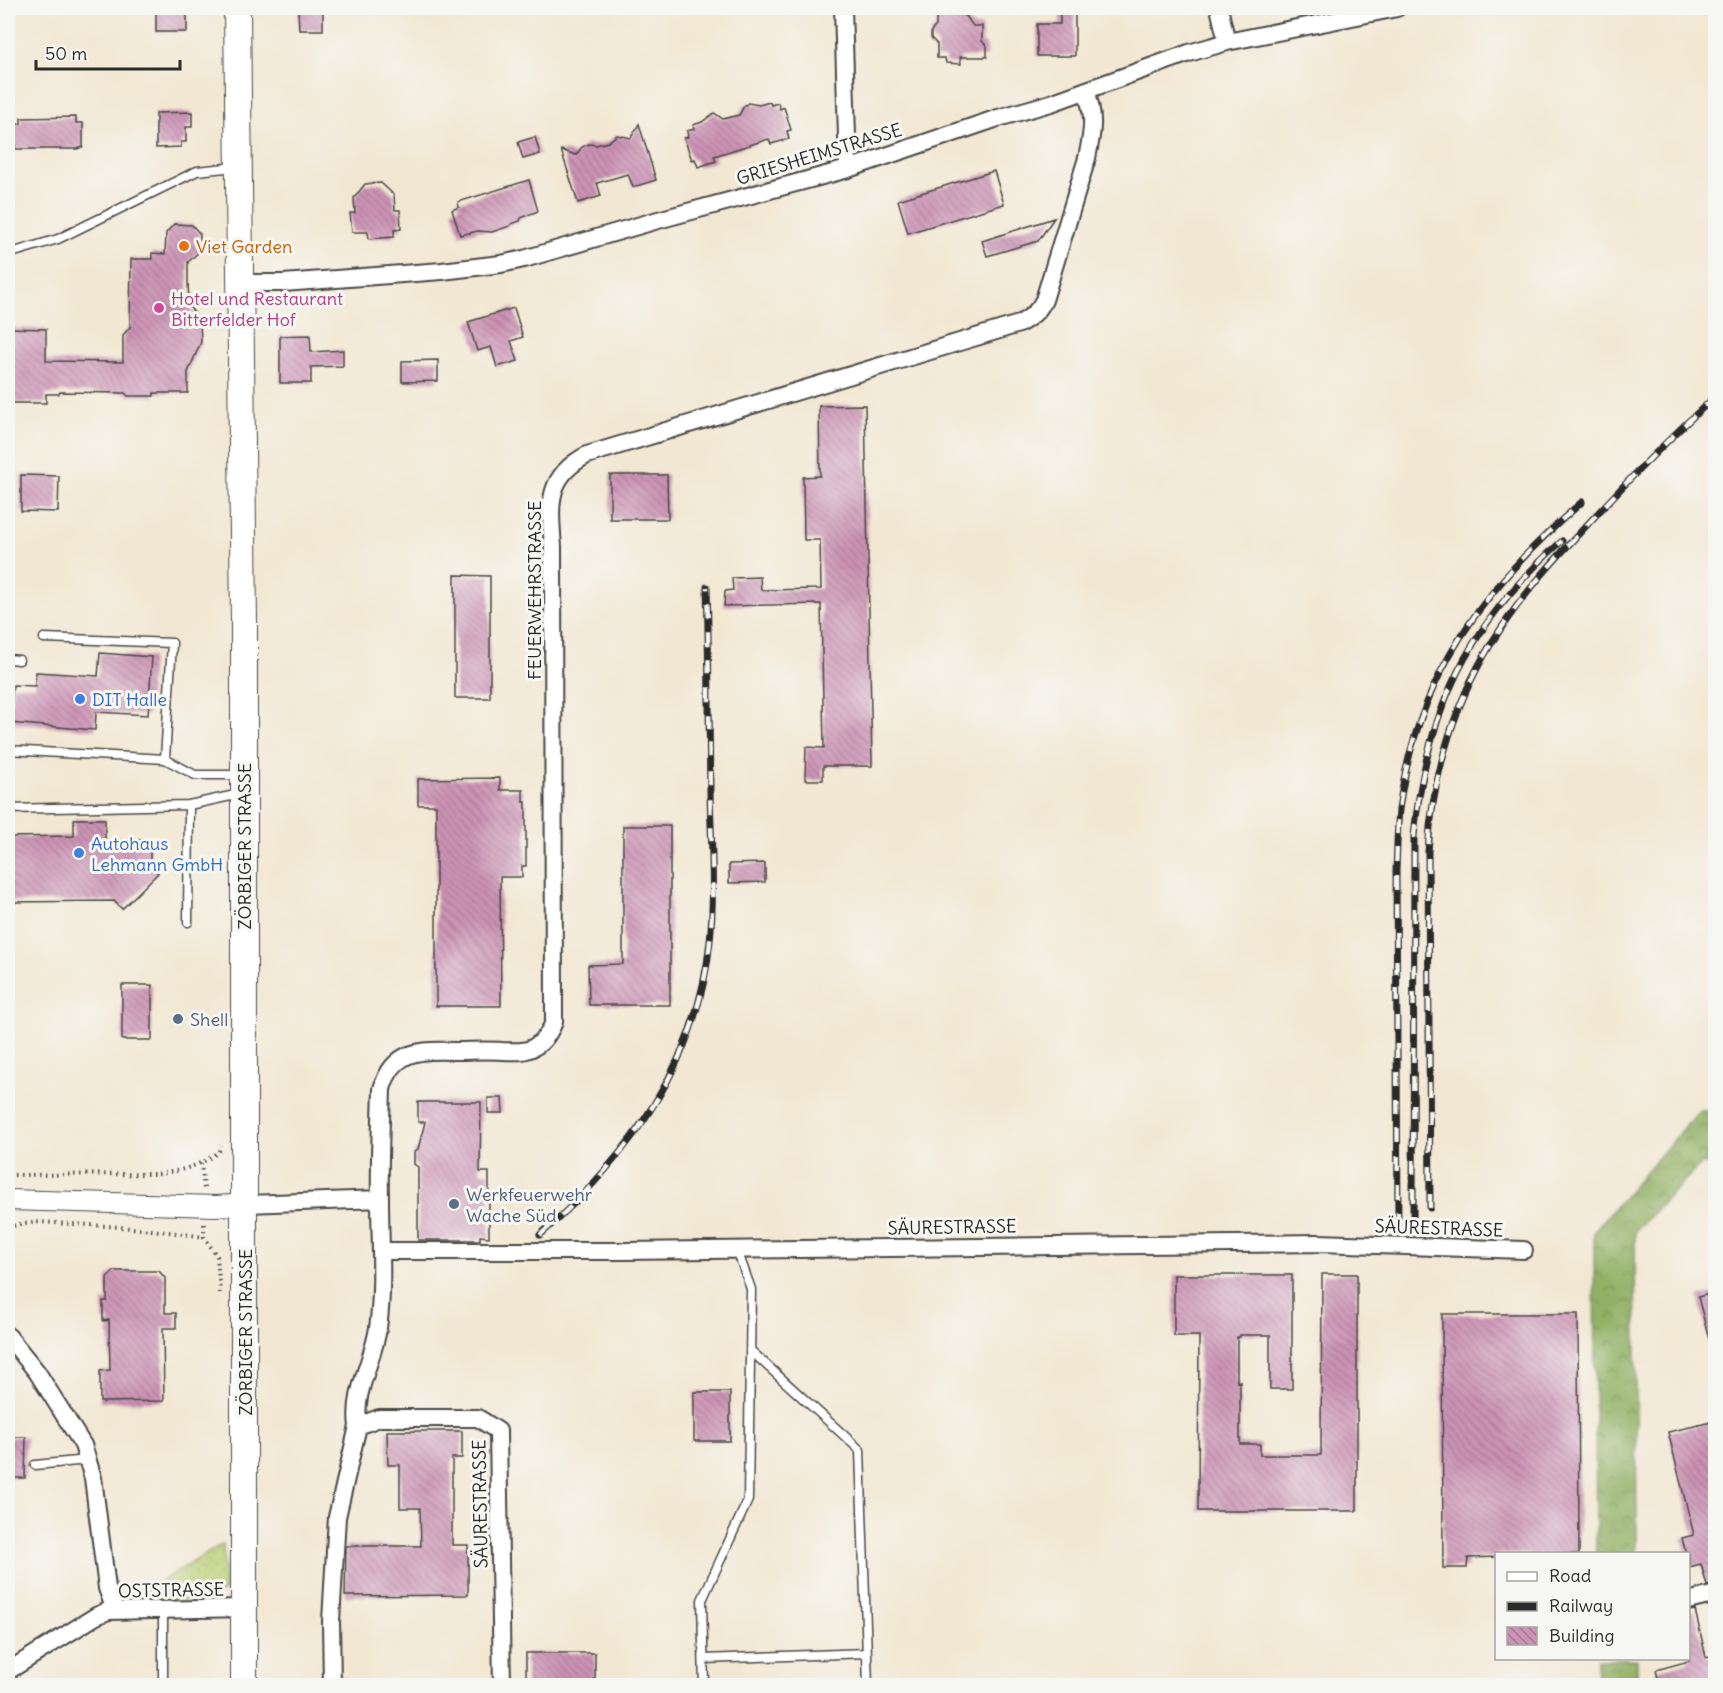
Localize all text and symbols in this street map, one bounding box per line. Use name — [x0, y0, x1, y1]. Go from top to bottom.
scale bar — [36, 33, 180, 71]
text: 50 m — [45, 42, 87, 65]
street label: GRIESHEIMSTRASSE — [734, 118, 904, 190]
place label: Viet Garden — [196, 235, 292, 258]
marker: Viet Garden — [177, 239, 191, 253]
place label: Hotel und Restaurant Bitterfelder Hof — [171, 287, 343, 331]
marker: Hotel und Restaurant Bitterfelder Hof — [152, 301, 166, 315]
street label: FEUERWEHRSTRASSE — [523, 500, 546, 680]
place label: DIT Halle — [92, 688, 167, 711]
marker: DIT Halle — [73, 692, 87, 706]
street label: ZÖRBIGER STRASSE — [233, 763, 256, 929]
place label: Autohaus Lehmann GmbH — [91, 832, 223, 876]
marker: Autohaus Lehmann GmbH — [72, 846, 86, 860]
place label: Shell — [190, 1008, 228, 1031]
marker: Shell — [171, 1012, 185, 1026]
place label: Werkfeuerwehr Wache Süd — [466, 1183, 593, 1227]
marker: Werkfeuerwehr Wache Süd — [447, 1197, 461, 1211]
street label: SÄURESTRASSE — [887, 1214, 1017, 1240]
street label: SÄURESTRASSE — [1374, 1214, 1504, 1242]
street label: ZÖRBIGER STRASSE — [234, 1249, 257, 1415]
street label: SÄURESTRASSE — [467, 1439, 493, 1569]
legend — [1495, 1552, 1690, 1660]
text: Road — [1549, 1564, 1592, 1587]
street label: OSTSTRASSE — [118, 1578, 224, 1602]
text: Railway — [1549, 1594, 1613, 1617]
text: Building — [1549, 1624, 1614, 1647]

